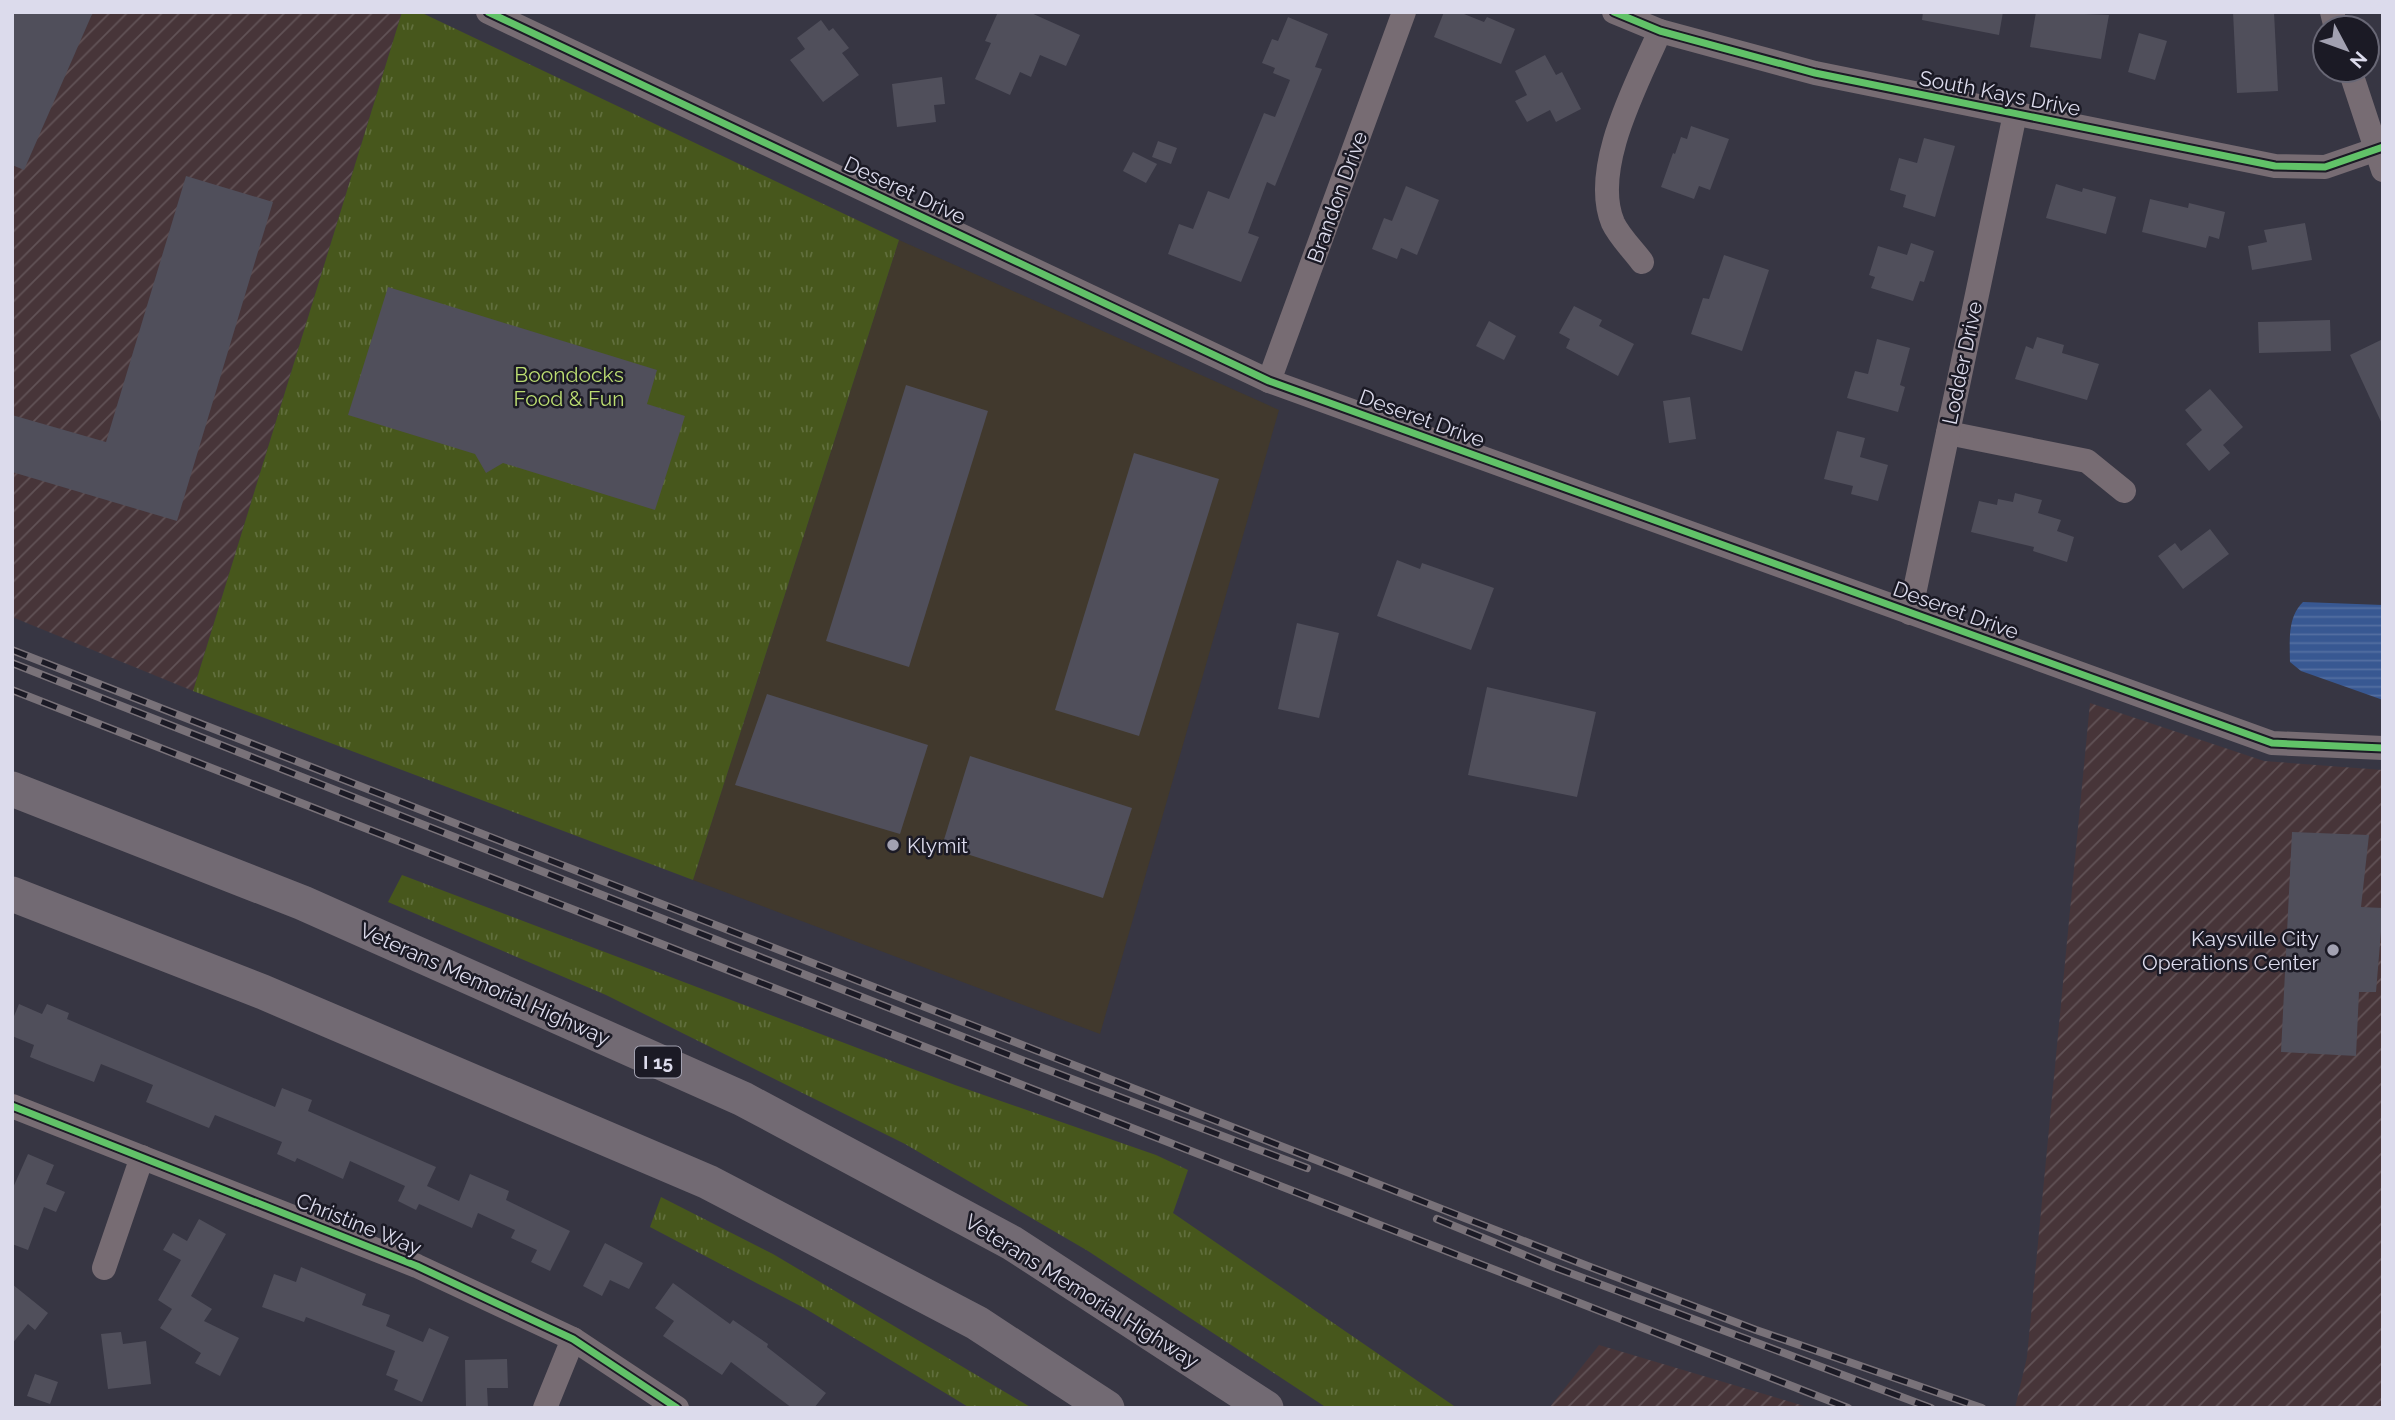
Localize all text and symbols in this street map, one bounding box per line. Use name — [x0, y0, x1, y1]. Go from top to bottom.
north arrow — [2311, 14, 2381, 84]
text: N — [2346, 47, 2372, 73]
street label: South Kays Drive — [1917, 65, 2083, 121]
street label: Brandon Drive — [1302, 128, 1372, 266]
street label: Deseret Drive — [840, 151, 970, 229]
street label: Lodder Drive — [1937, 299, 1987, 427]
park label: Boondocks Food & Fun — [514, 362, 624, 411]
street label: Deseret Drive — [1356, 384, 1488, 452]
street label: Deseret Drive — [1890, 576, 2022, 644]
place label: Klymit — [907, 833, 968, 858]
marker: Klymit — [885, 837, 901, 853]
street label: Veterans Memorial Highway — [356, 917, 614, 1051]
place label: Kaysville City Operations Center — [2142, 926, 2320, 975]
marker: Kaysville City Operations Center — [2325, 942, 2341, 958]
road number: I 15 — [635, 1046, 681, 1078]
street label: Christine Way — [293, 1188, 425, 1260]
street label: Veterans Memorial Highway — [960, 1209, 1204, 1373]

